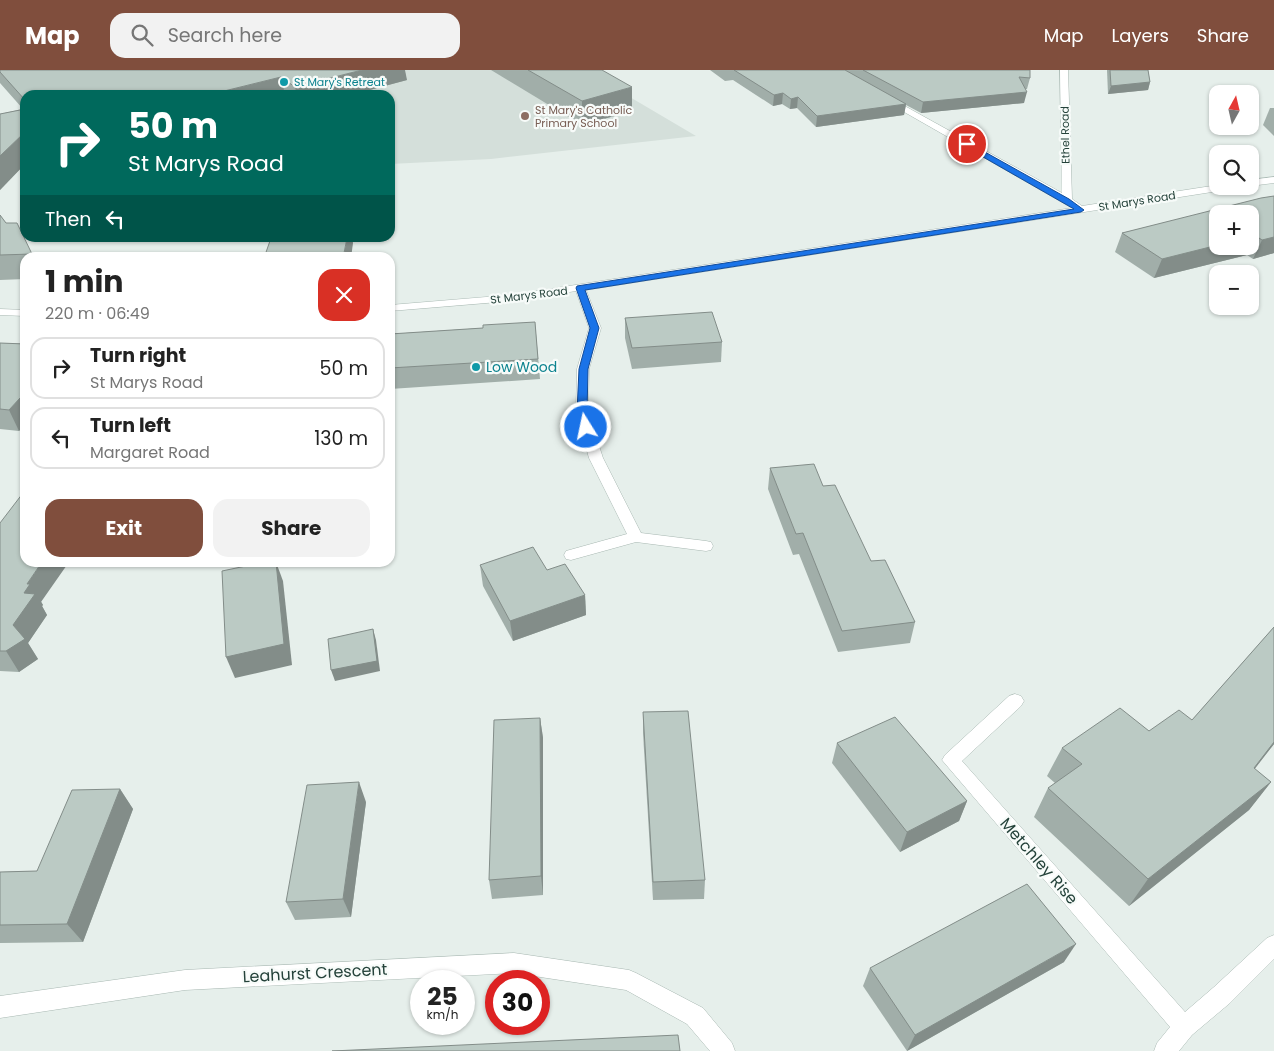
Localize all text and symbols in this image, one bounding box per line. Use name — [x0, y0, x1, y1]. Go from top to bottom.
search box — [110, 13, 460, 58]
text: Map — [25, 19, 80, 52]
icon: search — [128, 21, 156, 49]
text: Search here — [168, 22, 282, 49]
text: Map — [1044, 23, 1084, 48]
text: Layers — [1112, 23, 1169, 48]
text: Share — [1197, 23, 1249, 48]
place label: St Mary's Retreat — [294, 74, 385, 90]
marker: St Mary's Retreat — [278, 76, 290, 88]
north arrow — [1209, 85, 1259, 135]
map controls — [1209, 85, 1259, 315]
text: 50 m — [128, 101, 218, 150]
place label: St Mary's Catholic Primary School — [535, 102, 632, 131]
street label: Ethel Road — [1056, 106, 1074, 164]
icon: right — [45, 110, 110, 175]
marker: St Mary's Catholic Primary School — [519, 110, 531, 122]
pin — [946, 123, 988, 165]
icon: arrive — [953, 130, 981, 158]
button: search — [1209, 145, 1259, 195]
text: St Marys Road — [128, 148, 284, 179]
street label: St Marys Road — [1097, 187, 1177, 215]
icon: left — [101, 205, 129, 233]
button: + — [1209, 205, 1259, 255]
text: Then — [45, 206, 91, 233]
text: 1 min — [45, 260, 123, 303]
button: − — [1209, 265, 1259, 315]
button: close — [318, 269, 370, 321]
street label: St Marys Road — [489, 282, 569, 308]
text: 220 m · 06:49 — [45, 302, 150, 325]
text: Turn right — [90, 342, 186, 369]
icon: right — [47, 354, 75, 382]
text: 50 m — [319, 355, 368, 382]
place label: Low Wood — [486, 357, 557, 377]
marker: Low Wood — [470, 361, 482, 373]
text: St Marys Road — [90, 371, 203, 394]
position arrow — [559, 400, 611, 452]
text: Turn left — [90, 412, 171, 439]
icon: left — [47, 424, 75, 452]
text: 130 m — [314, 425, 368, 452]
text: Margaret Road — [90, 441, 210, 464]
button: Exit — [45, 499, 203, 557]
button: Share — [213, 499, 370, 557]
street label: Metchley Rise — [995, 812, 1083, 910]
street label: Leahurst Crescent — [242, 958, 388, 988]
speed limit sign: 30 — [485, 970, 550, 1035]
text: 25 — [427, 979, 458, 1014]
text: km/h — [427, 1006, 458, 1023]

